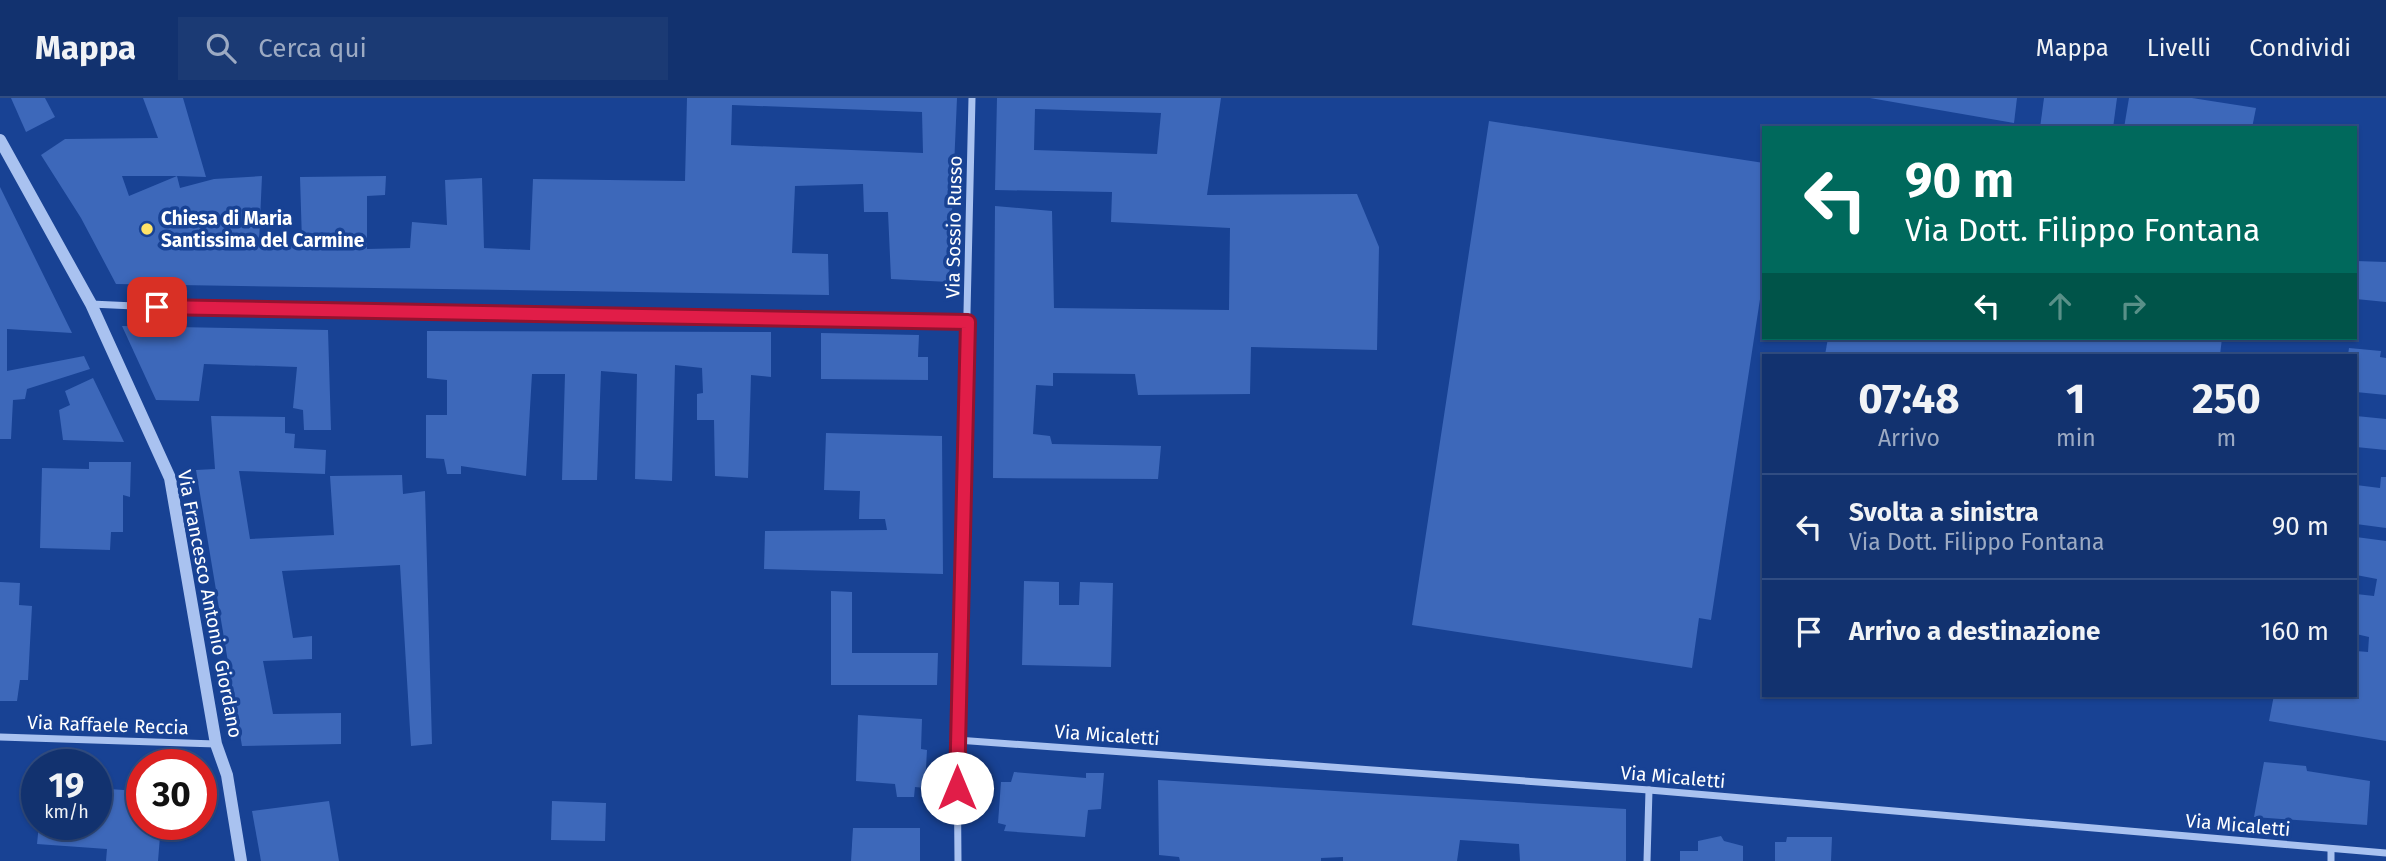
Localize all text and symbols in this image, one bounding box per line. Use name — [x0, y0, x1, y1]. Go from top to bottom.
search box — [178, 17, 668, 80]
text: Mappa — [35, 28, 136, 68]
icon: search — [202, 29, 240, 67]
text: Cerca qui — [258, 33, 367, 64]
text: Mappa — [2036, 34, 2109, 62]
text: Livelli — [2147, 34, 2211, 62]
text: Condividi — [2249, 34, 2351, 62]
text: 90 m — [1905, 151, 2014, 210]
icon: left — [1790, 154, 1881, 245]
street label: Via Sossio Russo — [941, 155, 967, 299]
place label: Chiesa di Maria Santissima del Carmine — [161, 207, 364, 252]
text: Via Dott. Filippo Fontana — [1905, 211, 2261, 249]
marker: Chiesa di Maria Santissima del Carmine — [139, 221, 155, 237]
pin — [127, 277, 187, 337]
icon: left — [1968, 287, 2006, 325]
icon: ahead — [2041, 287, 2079, 325]
icon: right — [2114, 287, 2152, 325]
icon: arrive — [138, 288, 176, 326]
text: 07:48 — [1858, 374, 1960, 424]
text: 1 — [2066, 374, 2086, 424]
text: 250 — [2192, 374, 2261, 424]
text: Arrivo — [1878, 424, 1940, 452]
text: min — [2056, 424, 2096, 452]
text: m — [2216, 424, 2236, 452]
street label: Via Francesco Antonio Giordano — [173, 468, 247, 740]
text: Svolta a sinistra — [1849, 497, 2039, 528]
icon: left — [1790, 508, 1828, 546]
text: 90 m — [2272, 511, 2329, 542]
text: Via Dott. Filippo Fontana — [1849, 528, 2105, 556]
icon: arrive — [1790, 613, 1828, 651]
text: Arrivo a destinazione — [1849, 616, 2100, 647]
text: 160 m — [2260, 616, 2329, 647]
street label: Via Raffaele Reccia — [27, 711, 189, 739]
street label: Via Micaletti — [1054, 720, 1160, 750]
speed limit sign: 30 — [126, 749, 217, 840]
position arrow — [920, 751, 994, 825]
street label: Via Micaletti — [1620, 761, 1726, 793]
text: 19 — [49, 764, 84, 806]
text: km/h — [44, 801, 89, 823]
street label: Via Micaletti — [2185, 809, 2291, 841]

